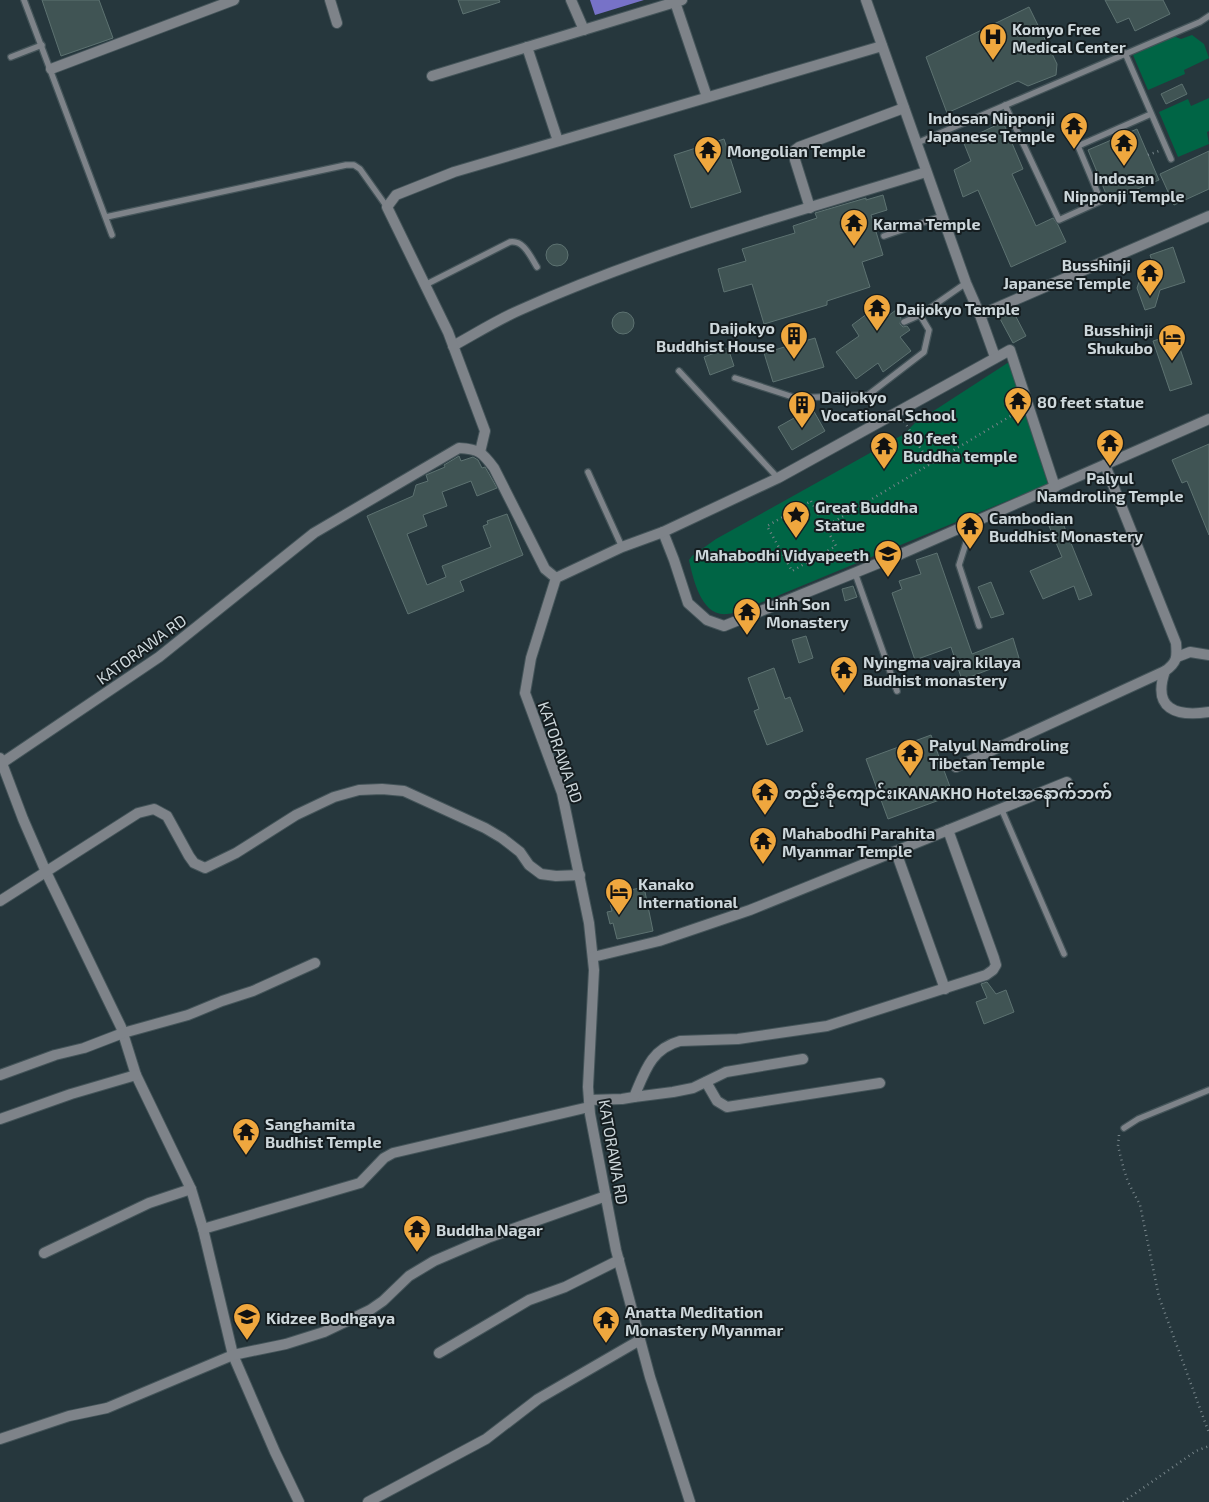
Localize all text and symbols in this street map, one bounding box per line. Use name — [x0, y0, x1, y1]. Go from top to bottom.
place label: Komyo Free Medical Center — [1012, 19, 1126, 56]
hospital icon: Komyo Free Medical Center — [978, 22, 1008, 61]
place label: Indosan Nipponji Japanese Temple — [927, 108, 1055, 145]
temple icon: Indosan Nipponji Japanese Temple — [1059, 111, 1089, 150]
temple icon: Indosan Nipponji Temple — [1109, 128, 1139, 167]
temple icon: Mongolian Temple — [693, 135, 723, 174]
place label: Mongolian Temple — [727, 141, 866, 160]
place label: Indosan Nipponji Temple — [1063, 168, 1185, 205]
temple icon: Karma Temple — [839, 208, 869, 247]
place label: Karma Temple — [873, 214, 980, 233]
place label: Busshinji Japanese Temple — [1003, 255, 1131, 292]
temple icon: Busshinji Japanese Temple — [1135, 258, 1165, 297]
temple icon: Daijokyo Temple — [862, 293, 892, 332]
place label: Daijokyo Temple — [896, 299, 1020, 319]
place label: Daijokyo Buddhist House — [656, 318, 775, 355]
place label: Busshinji Shukubo — [1084, 320, 1153, 357]
building icon: Daijokyo Buddhist House — [779, 321, 809, 360]
hotel icon: Busshinji Shukubo — [1157, 323, 1187, 362]
temple icon: 80 feet statue — [1003, 386, 1033, 425]
place label: Daijokyo Vocational School — [821, 387, 957, 424]
building icon: Daijokyo Vocational School — [787, 390, 817, 429]
place label: 80 feet statue — [1037, 392, 1144, 411]
place label: 80 feet Buddha temple — [903, 428, 1017, 465]
temple icon: Palyul Namdroling Temple — [1095, 428, 1125, 467]
temple icon: 80 feet Buddha temple — [869, 431, 899, 470]
place label: Palyul Namdroling Temple — [1036, 468, 1184, 505]
place label: Great Buddha Statue — [815, 497, 918, 534]
place icon: Great Buddha Statue — [781, 500, 811, 539]
place label: Cambodian Buddhist Monastery — [989, 508, 1143, 546]
temple icon: Cambodian Buddhist Monastery — [955, 511, 985, 550]
school or university icon: Mahabodhi Vidyapeeth — [873, 539, 903, 578]
place label: Mahabodhi Vidyapeeth — [695, 545, 869, 565]
place label: Linh Son Monastery — [766, 594, 849, 632]
temple icon: Linh Son Monastery — [732, 597, 762, 636]
street label: KATORAWA RD — [92, 610, 190, 688]
place label: Nyingma vajra kilaya Budhist monastery — [863, 652, 1021, 690]
temple icon: Nyingma vajra kilaya Budhist monastery — [829, 655, 859, 694]
street label: KATORAWA RD — [535, 699, 587, 805]
place label: Palyul Namdroling Tibetan Temple — [929, 735, 1069, 772]
temple icon: Palyul Namdroling Tibetan Temple — [895, 738, 925, 777]
temple icon: တည်းခိုကျောင်း၊KANAKHO Hotelအနောက်ဘက် — [750, 777, 780, 816]
place label: တည်းခိုကျောင်း၊KANAKHO Hotelအနောက်ဘက် — [784, 782, 1112, 807]
place label: Mahabodhi Parahita Myanmar Temple — [782, 823, 935, 861]
temple icon: Mahabodhi Parahita Myanmar Temple — [748, 826, 778, 865]
place label: Kanako International — [638, 874, 739, 911]
hotel icon: Kanako International — [604, 877, 634, 916]
street label: KATORAWA RD — [595, 1098, 633, 1206]
place label: Sanghamita Budhist Temple — [265, 1114, 382, 1151]
temple icon: Sanghamita Budhist Temple — [231, 1117, 261, 1156]
temple icon: Buddha Nagar — [402, 1214, 432, 1253]
place label: Buddha Nagar — [436, 1220, 543, 1239]
school or university icon: Kidzee Bodhgaya — [232, 1302, 262, 1341]
place label: Anatta Meditation Monastery Myanmar — [625, 1302, 783, 1340]
temple icon: Anatta Meditation Monastery Myanmar — [591, 1305, 621, 1344]
place label: Kidzee Bodhgaya — [266, 1308, 395, 1328]

